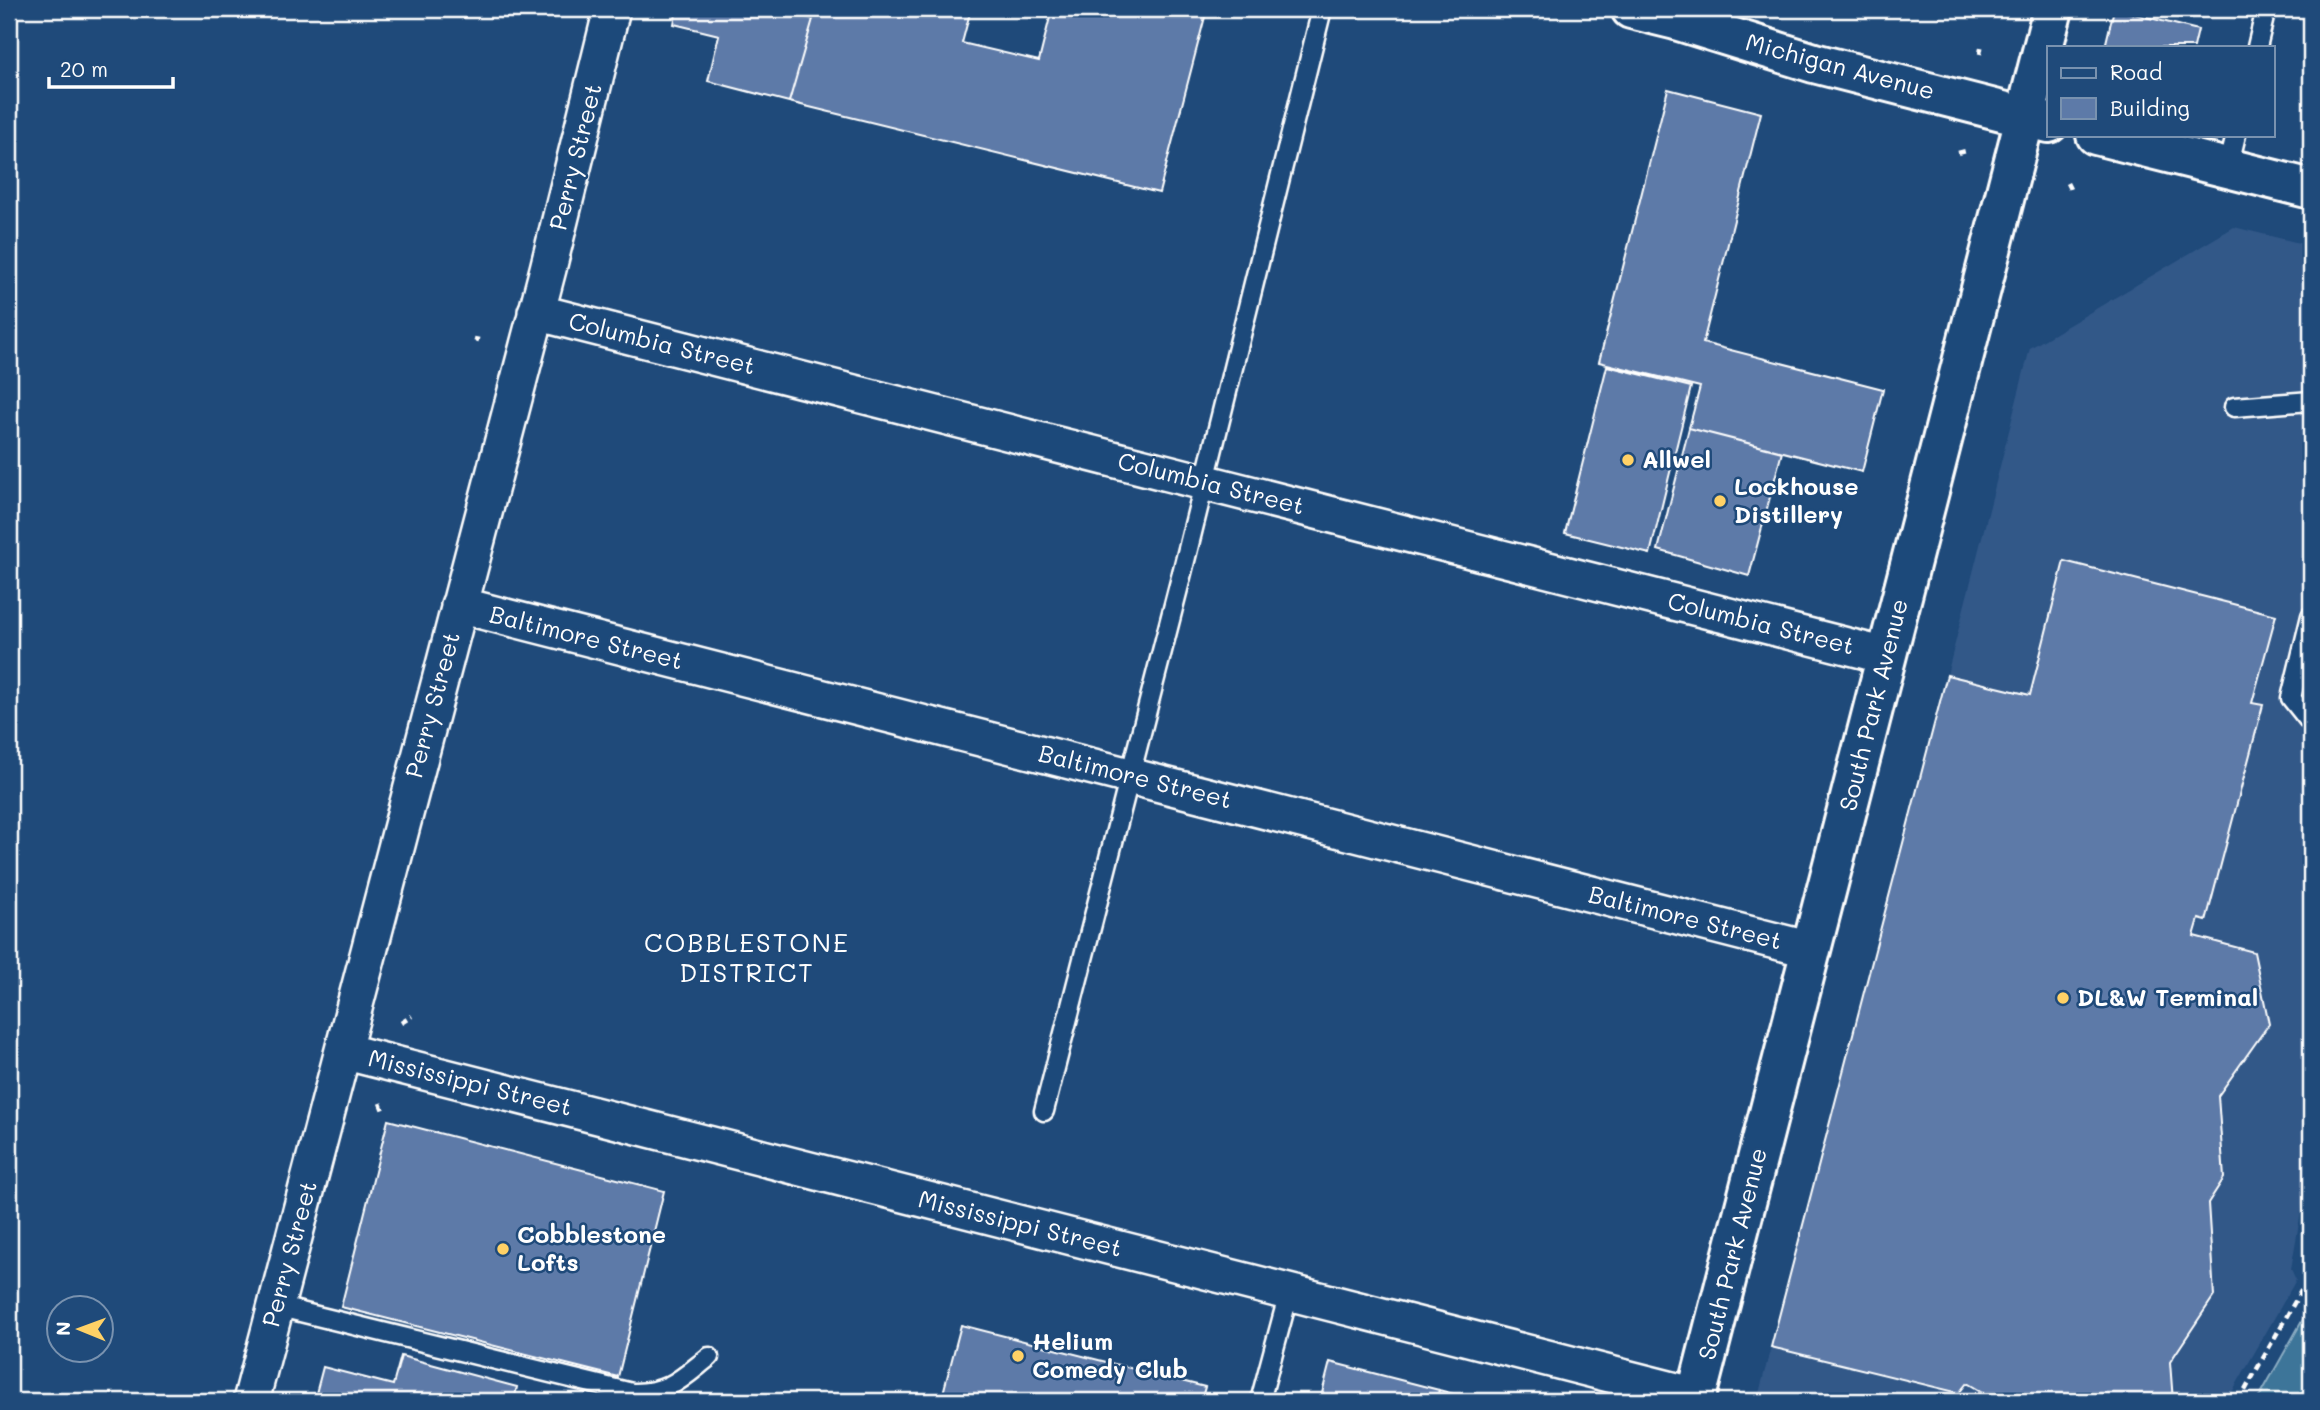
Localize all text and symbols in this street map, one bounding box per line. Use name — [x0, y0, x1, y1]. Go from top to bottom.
street label: Michigan Avenue — [1743, 25, 1938, 106]
scale bar — [49, 46, 173, 90]
legend — [2047, 46, 2274, 136]
text: 20 m — [60, 55, 108, 82]
text: Road — [2110, 58, 2162, 85]
street label: Perry Street — [541, 80, 608, 233]
text: Building — [2110, 94, 2190, 121]
street label: Columbia Street — [566, 304, 759, 381]
place label: Allwel — [1642, 443, 1711, 474]
street label: Columbia Street — [1115, 444, 1308, 521]
marker: Allwel — [1620, 452, 1636, 468]
place label: Lockhouse Distillery — [1734, 470, 1858, 529]
marker: Lockhouse Distillery — [1712, 493, 1728, 509]
street label: Columbia Street — [1665, 584, 1858, 661]
street label: South Park Avenue — [1831, 595, 1914, 814]
street label: Baltimore Street — [486, 598, 686, 676]
street label: Perry Street — [397, 628, 466, 781]
street label: Baltimore Street — [1035, 737, 1235, 815]
street label: Baltimore Street — [1585, 878, 1785, 956]
district label: COBBLESTONE DISTRICT — [644, 925, 850, 989]
place label: DL&W Terminal — [2077, 981, 2258, 1012]
marker: DL&W Terminal — [2055, 990, 2071, 1006]
street label: Mississippi Street — [365, 1041, 575, 1122]
street label: South Park Avenue — [1690, 1144, 1773, 1363]
street label: Perry Street — [254, 1177, 323, 1330]
street label: Mississippi Street — [915, 1182, 1125, 1263]
place label: Cobblestone Lofts — [517, 1218, 666, 1277]
marker: Cobblestone Lofts — [495, 1241, 511, 1257]
north arrow — [46, 1294, 116, 1364]
text: N — [50, 1321, 75, 1336]
place label: Helium Comedy Club — [1032, 1325, 1188, 1384]
marker: Helium Comedy Club — [1010, 1348, 1026, 1364]

